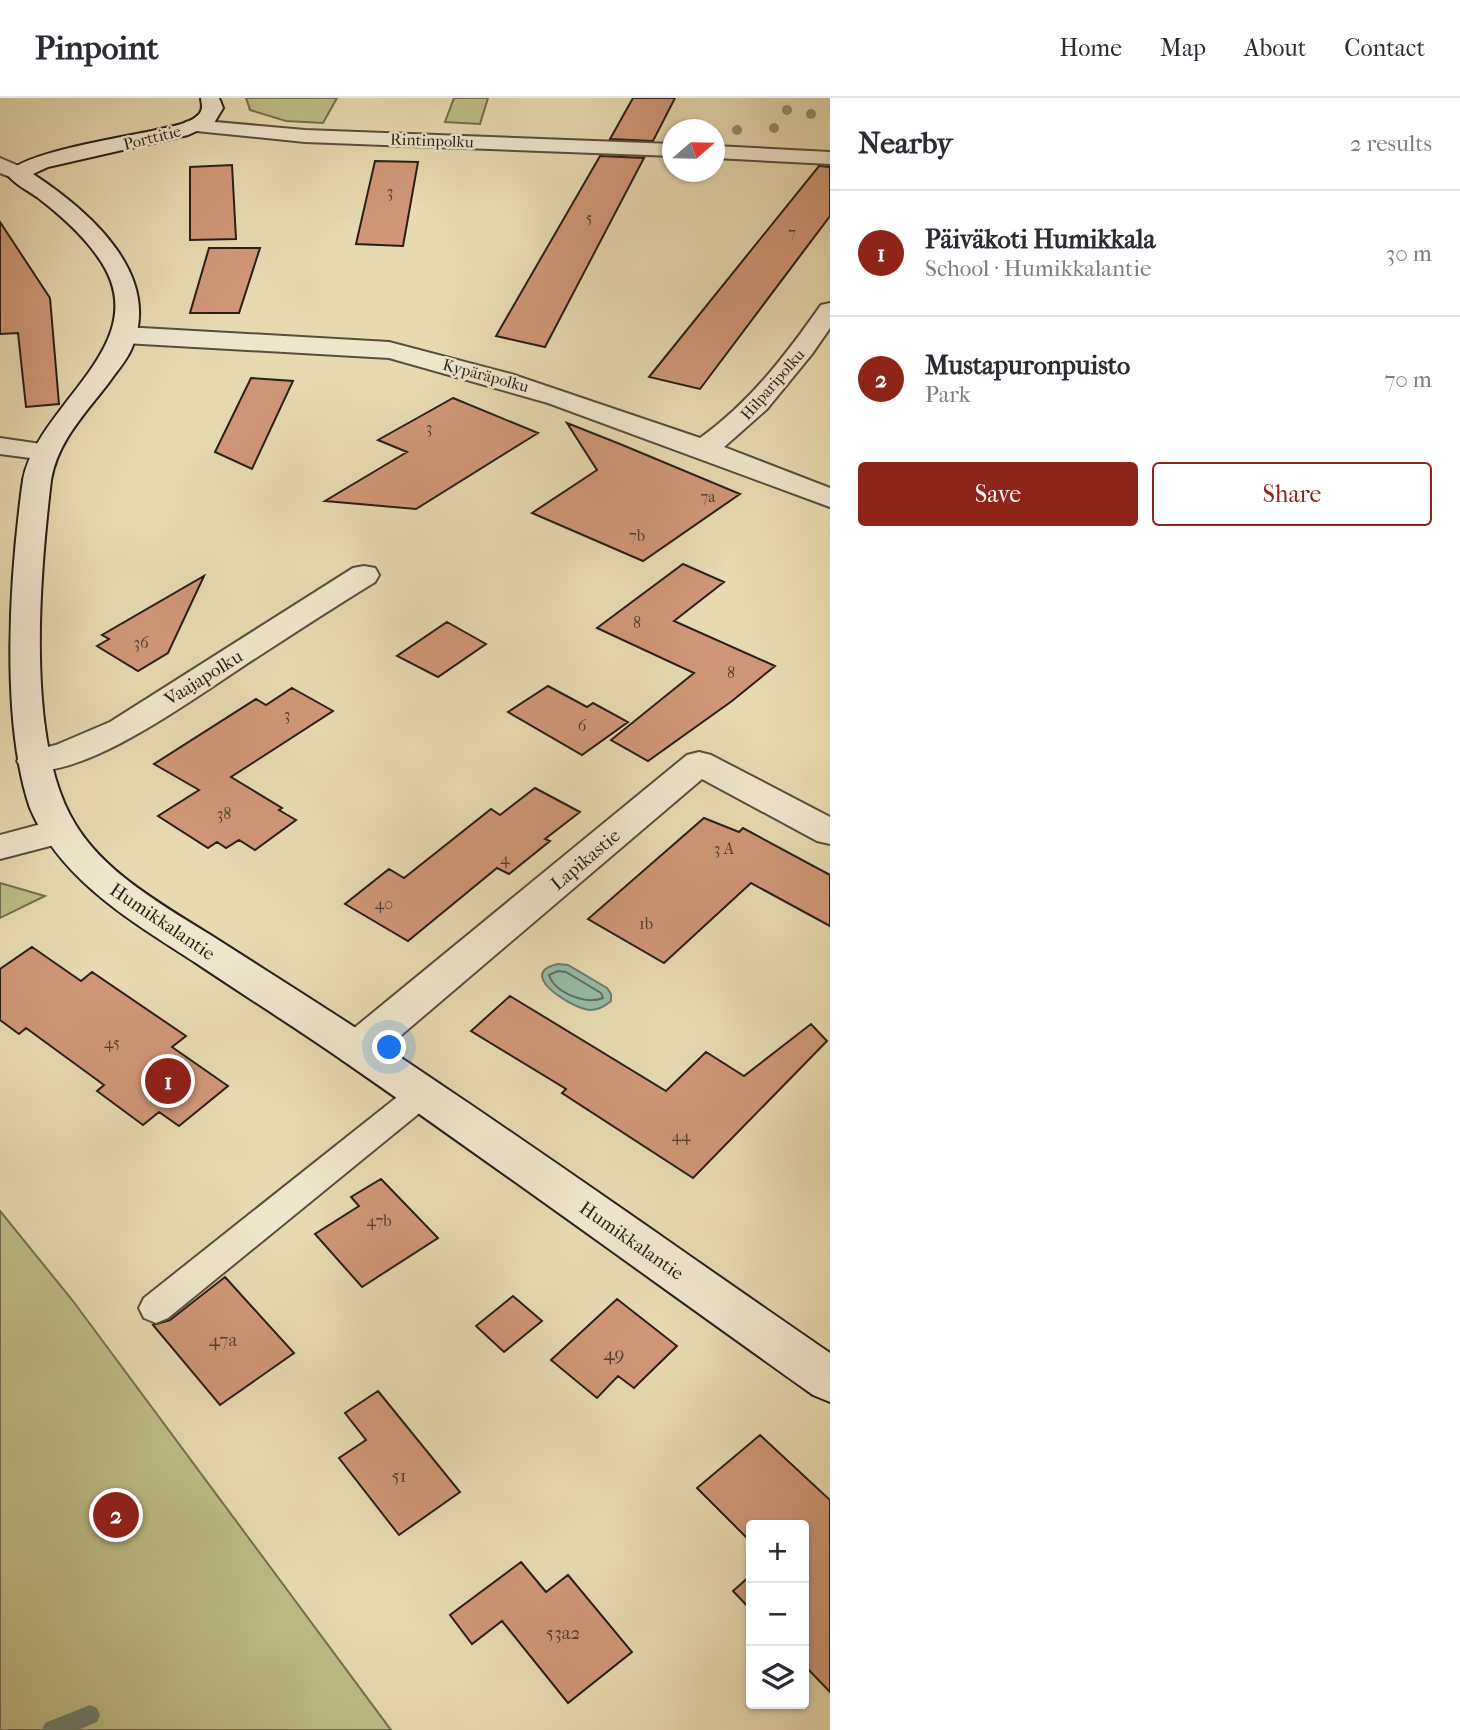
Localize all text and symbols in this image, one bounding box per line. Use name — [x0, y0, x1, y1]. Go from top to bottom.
text: Pinpoint — [35, 29, 159, 68]
text: Home — [1060, 34, 1122, 62]
text: Map — [1160, 34, 1206, 62]
text: About — [1244, 34, 1306, 62]
text: Contact — [1344, 34, 1425, 62]
north arrow — [662, 119, 725, 182]
street label: Porttitie — [121, 121, 183, 154]
text: Nearby — [858, 126, 953, 161]
street label: Rintinpolku — [390, 130, 474, 151]
text: 2 results — [1350, 130, 1432, 157]
house number: 3 — [387, 182, 393, 201]
house number: 5 — [586, 208, 593, 227]
house number: 7 — [788, 223, 796, 242]
text: Päiväkoti Humikkala — [925, 224, 1155, 255]
text: 1 — [877, 240, 885, 267]
text: 30 m — [1386, 240, 1432, 267]
text: School · Humikkalantie — [925, 255, 1151, 282]
street label: Hilparipolku — [736, 345, 808, 424]
text: Mustapuronpuisto — [925, 350, 1130, 381]
street label: Kypäräpolku — [441, 355, 531, 396]
text: 2 — [875, 366, 887, 393]
text: 70 m — [1384, 366, 1432, 393]
text: Park — [925, 381, 971, 408]
house number: 3 — [426, 418, 432, 437]
button: Save — [858, 462, 1138, 526]
button: Share — [1152, 462, 1432, 526]
house number: 7a — [700, 487, 716, 506]
house number: 7b — [629, 526, 645, 545]
house number: 8 — [633, 613, 641, 632]
house number: 36 — [133, 633, 149, 652]
street label: Vaajapolku — [160, 645, 247, 711]
house number: 8 — [727, 663, 735, 682]
house number: 3 — [284, 705, 290, 724]
house number: 6 — [578, 716, 587, 735]
house number: 38 — [217, 804, 231, 823]
street label: Lapikastie — [547, 825, 625, 895]
house number: 3 A — [714, 839, 735, 858]
house number: 4 — [500, 849, 510, 868]
street label: Humikkalantie — [106, 879, 219, 965]
house number: 40 — [375, 894, 393, 913]
house number: 1b — [639, 914, 653, 933]
your location — [372, 1030, 406, 1064]
house number: 45 — [104, 1033, 120, 1052]
pin: 1 — [145, 1055, 191, 1107]
house number: 44 — [672, 1126, 691, 1145]
street label: Humikkalantie — [575, 1197, 688, 1285]
house number: 47b — [366, 1211, 392, 1230]
house number: 47a — [209, 1329, 238, 1351]
house number: 49 — [603, 1343, 625, 1365]
house number: 51 — [392, 1465, 407, 1487]
pin: 2 — [93, 1489, 139, 1541]
map controls — [746, 1520, 809, 1709]
button: + — [746, 1520, 809, 1583]
button: − — [746, 1583, 809, 1646]
house number: 53a2 — [546, 1622, 581, 1644]
button: layers — [746, 1646, 809, 1709]

